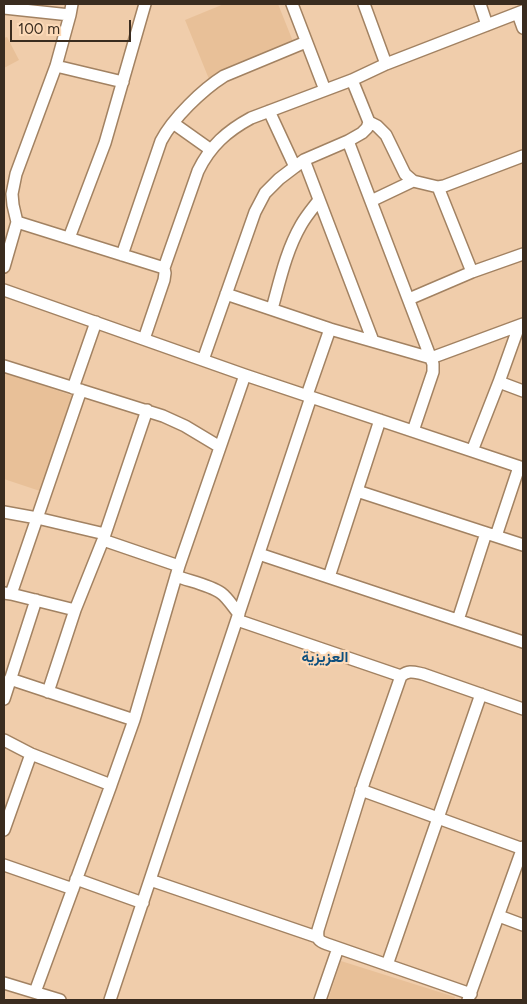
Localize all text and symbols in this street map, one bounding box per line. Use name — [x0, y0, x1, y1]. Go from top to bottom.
scale bar — [12, 10, 134, 42]
text: 100 m — [18, 20, 60, 38]
district label: العزيزية — [301, 649, 349, 667]

